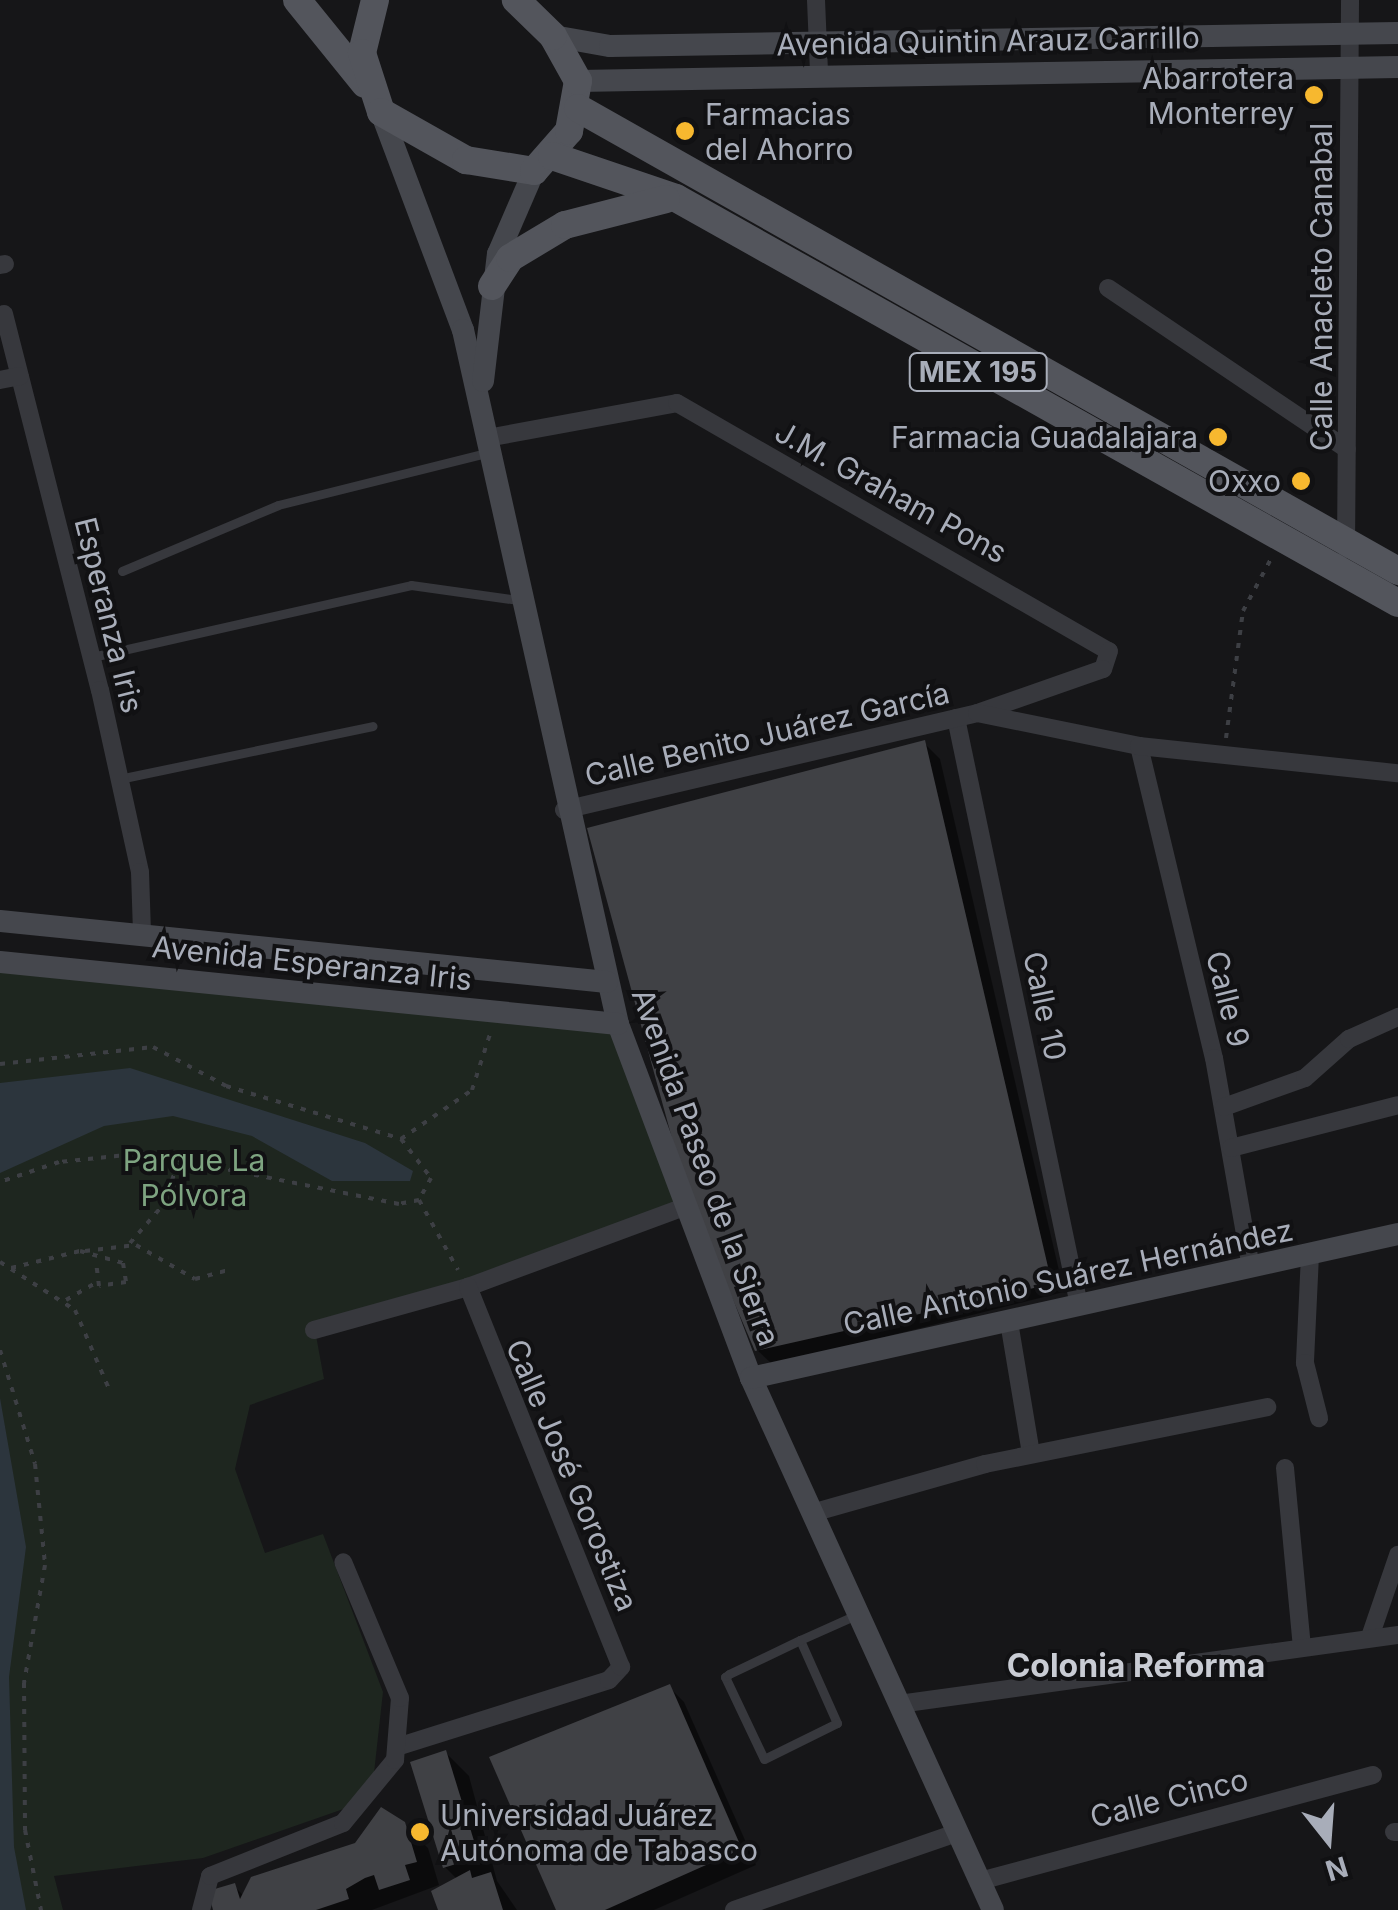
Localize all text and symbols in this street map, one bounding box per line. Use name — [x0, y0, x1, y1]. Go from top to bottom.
street label: Avenida Quintin Arauz Carrillo — [776, 19, 1200, 63]
place label: Abarrotera Monterrey — [1142, 60, 1294, 130]
marker: Abarrotera Monterrey — [1303, 84, 1325, 106]
place label: Farmacias del Ahorro — [705, 96, 854, 166]
marker: Farmacias del Ahorro — [674, 120, 696, 142]
street label: Calle Anacleto Canabal — [1303, 123, 1339, 451]
road number: MEX 195 — [908, 349, 1048, 395]
street label: J.M. Graham Pons — [769, 413, 1013, 571]
place label: Farmacia Guadalajara — [891, 419, 1198, 455]
marker: Farmacia Guadalajara — [1207, 426, 1229, 448]
place label: Oxxo — [1208, 463, 1281, 499]
marker: Oxxo — [1290, 470, 1312, 492]
street label: Esperanza Iris — [67, 513, 151, 717]
street label: Calle Benito Juárez García — [581, 674, 953, 794]
street label: Avenida Esperanza Iris — [150, 928, 474, 998]
street label: Calle 9 — [1199, 947, 1257, 1051]
street label: Calle 10 — [1016, 948, 1074, 1064]
street label: Avenida Paseo de la Sierra — [625, 983, 787, 1351]
park label: Parque La Pólvora — [123, 1142, 265, 1212]
street label: Calle Antonio Suárez Hernández — [840, 1212, 1296, 1342]
street label: Calle José Gorostiza — [498, 1334, 646, 1616]
district label: Colonia Reforma — [1007, 1647, 1265, 1685]
street label: Calle Cinco — [1086, 1761, 1252, 1835]
north arrow — [1278, 1790, 1378, 1890]
place label: Universidad Juárez Autónoma de Tabasco — [440, 1797, 758, 1868]
marker: Universidad Juárez Autónoma de Tabasco — [409, 1821, 431, 1843]
text: N — [1322, 1849, 1352, 1888]

